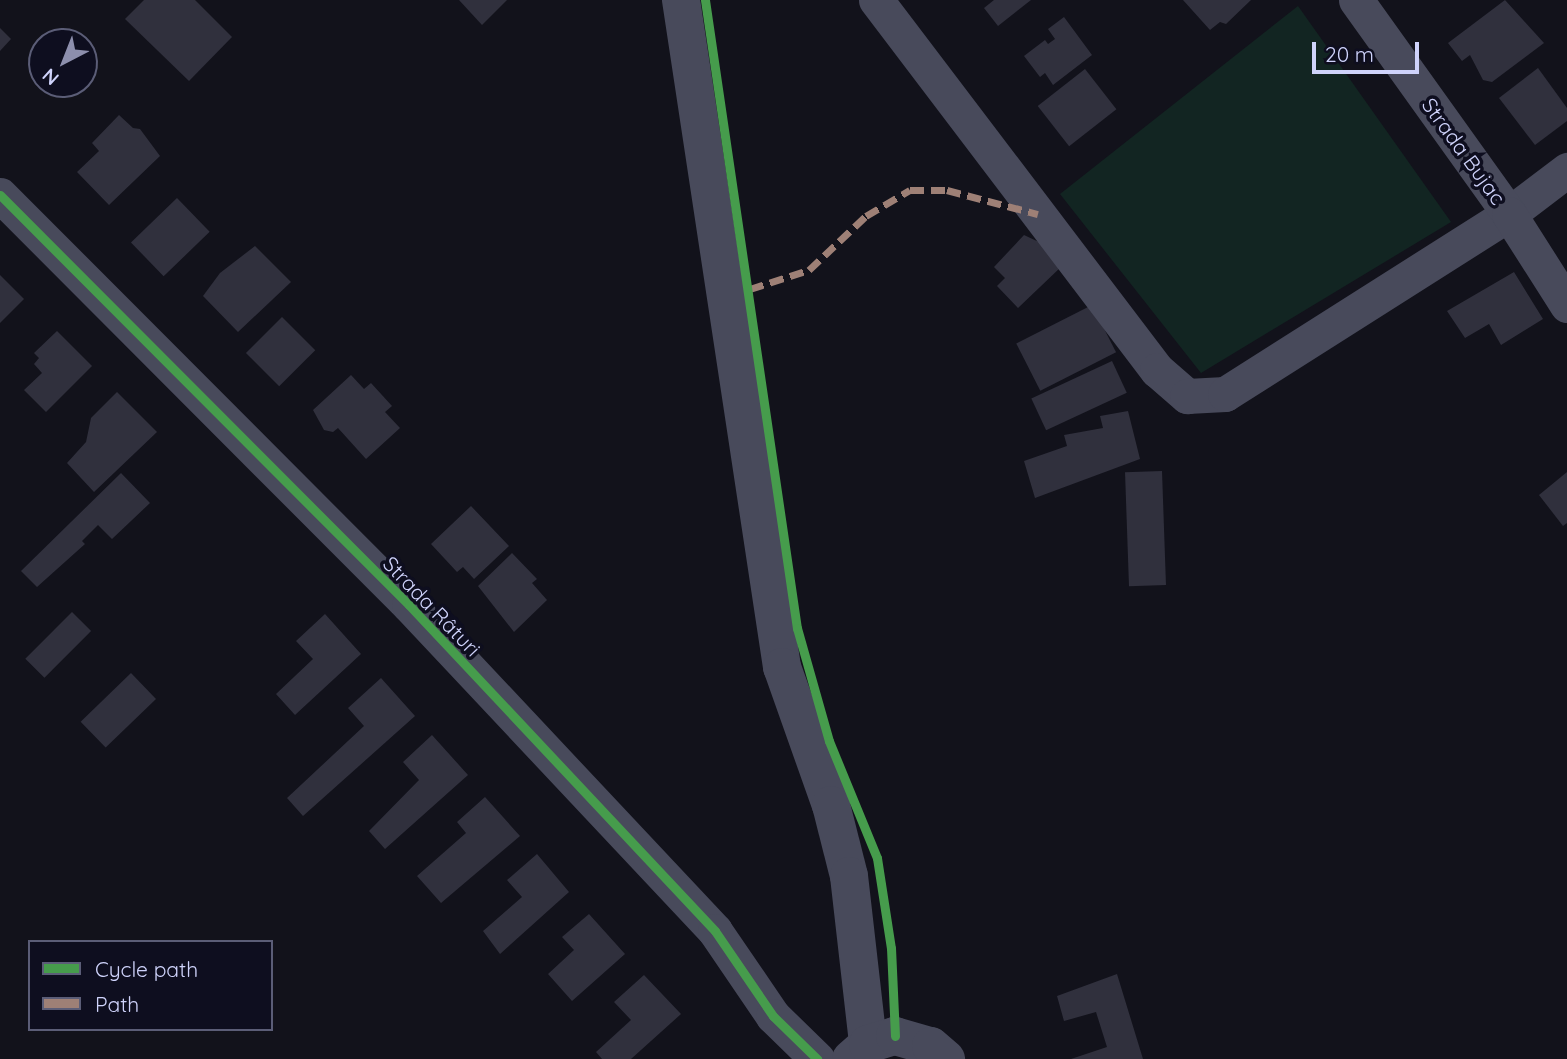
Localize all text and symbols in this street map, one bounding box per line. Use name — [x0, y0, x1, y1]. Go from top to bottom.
north arrow — [28, 28, 98, 98]
scale bar — [1315, 28, 1422, 72]
text: 20 m — [1325, 41, 1374, 67]
text: N — [37, 64, 64, 91]
street label: Strada Bujac — [1417, 93, 1511, 209]
street label: Strada Râturi — [378, 551, 486, 661]
legend — [28, 940, 273, 1031]
text: Cycle path — [95, 956, 198, 982]
text: Path — [95, 991, 139, 1017]

